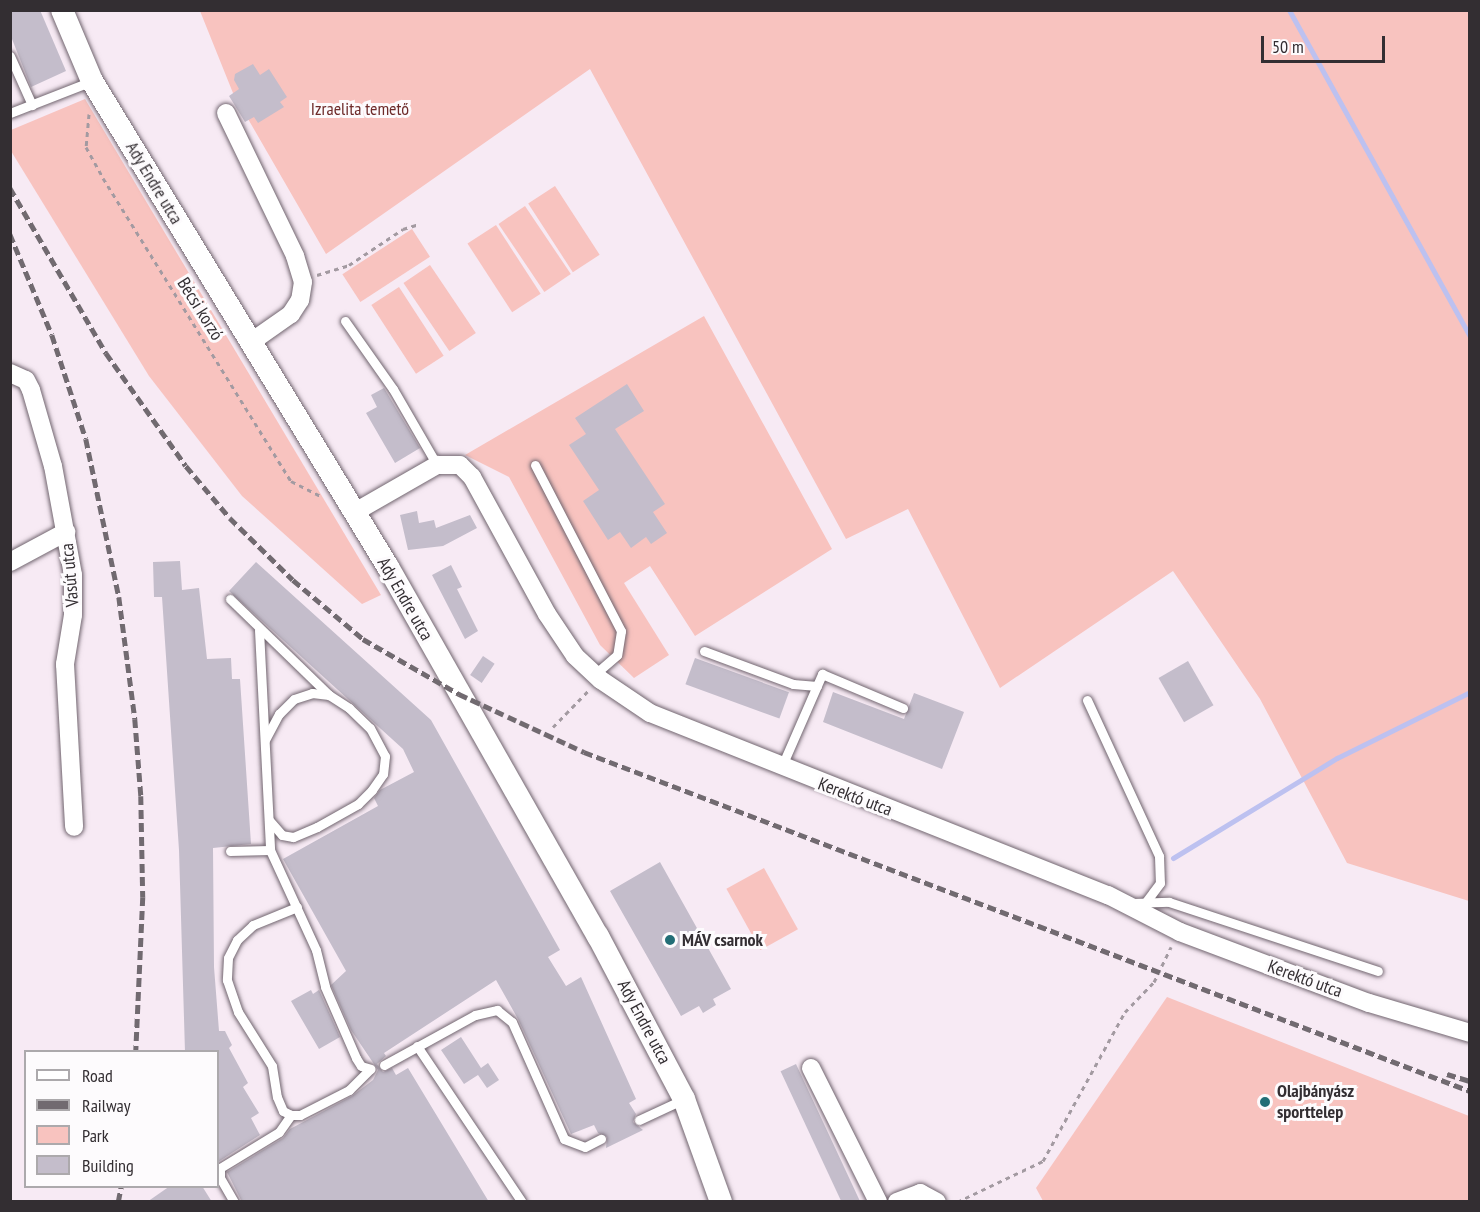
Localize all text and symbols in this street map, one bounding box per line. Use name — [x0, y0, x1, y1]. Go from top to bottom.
scale bar — [1264, 24, 1388, 62]
text: 50 m — [1272, 35, 1304, 58]
park label: Izraelita temető — [311, 98, 409, 120]
street label: Ady Endre utca — [121, 138, 187, 228]
street label: Bécsi korzó — [172, 274, 228, 344]
street label: Vasút utca — [56, 542, 84, 608]
street label: Ady Endre utca — [372, 553, 438, 645]
street label: Kerektó utca — [815, 773, 895, 821]
place label: MÁV csarnok — [682, 929, 763, 951]
marker: MÁV csarnok — [663, 933, 677, 947]
street label: Kerektó utca — [1265, 956, 1345, 1002]
street label: Ady Endre utca — [613, 976, 675, 1068]
legend — [24, 1050, 219, 1188]
text: Road — [82, 1064, 113, 1087]
place label: Olajbányász sporttelep — [1277, 1081, 1354, 1124]
text: Railway — [82, 1094, 131, 1117]
marker: Olajbányász sporttelep — [1258, 1095, 1272, 1109]
text: Park — [82, 1124, 109, 1147]
text: Building — [82, 1154, 134, 1177]

